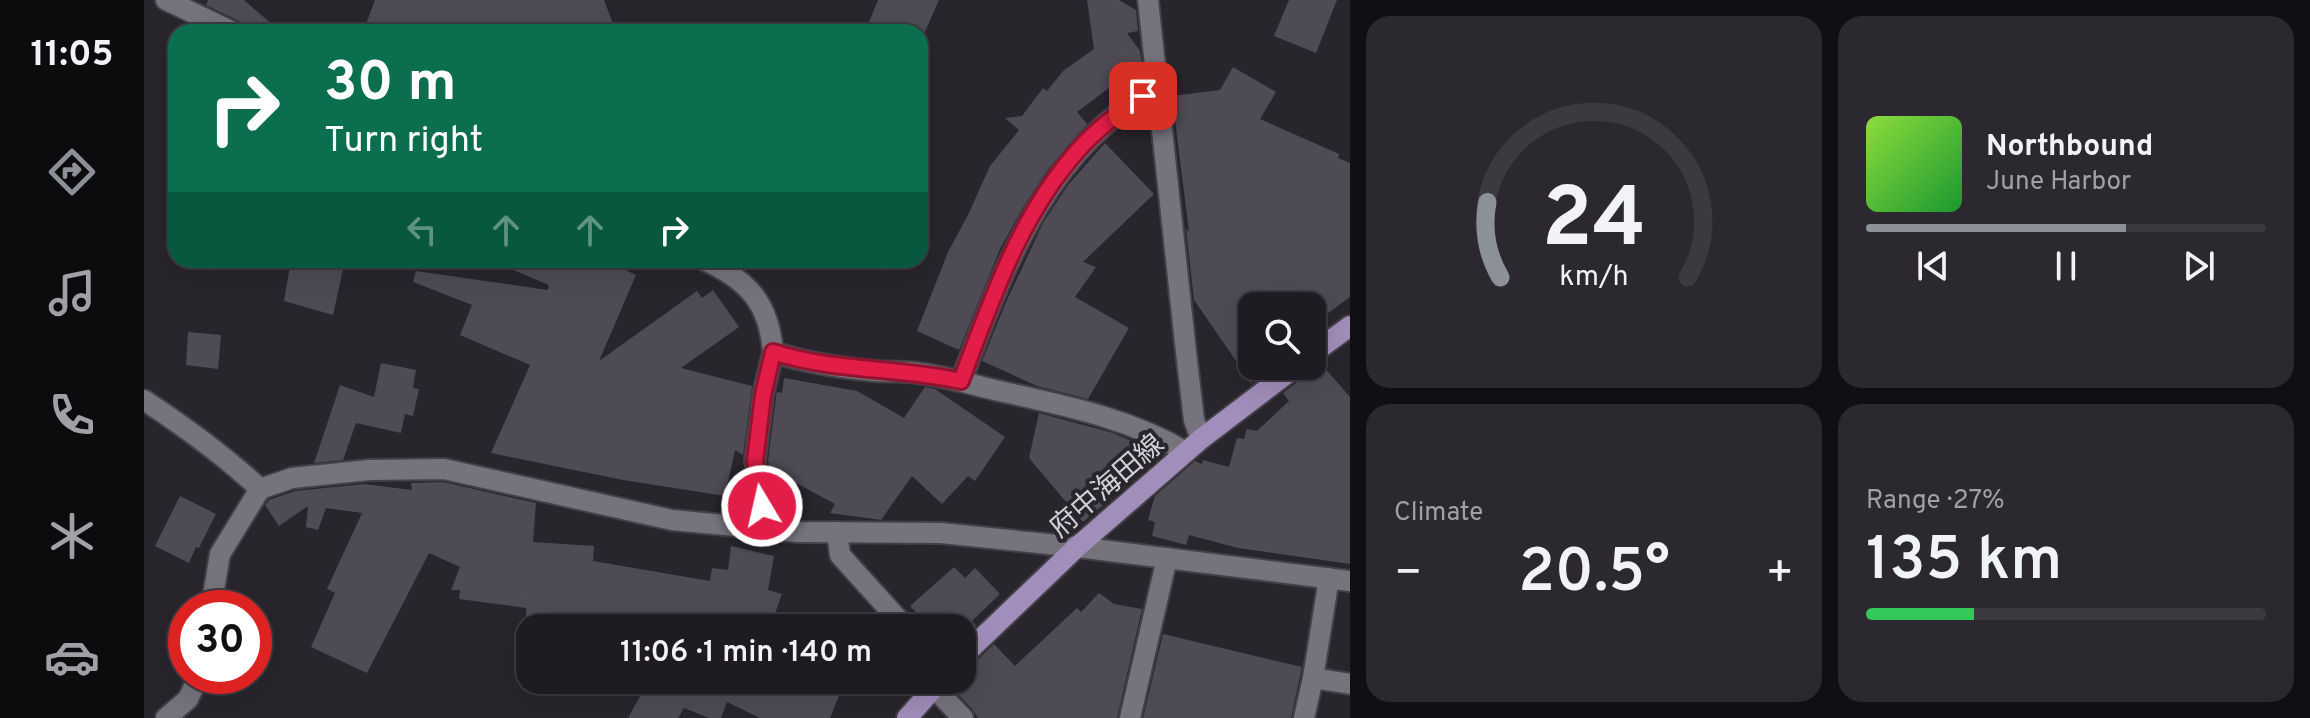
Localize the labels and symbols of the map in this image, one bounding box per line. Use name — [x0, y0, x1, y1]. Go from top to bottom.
pin — [1109, 62, 1177, 130]
street label: 府中海田線 — [1043, 428, 1173, 547]
position arrow — [720, 464, 804, 548]
speed limit sign: 30 — [168, 590, 272, 694]

